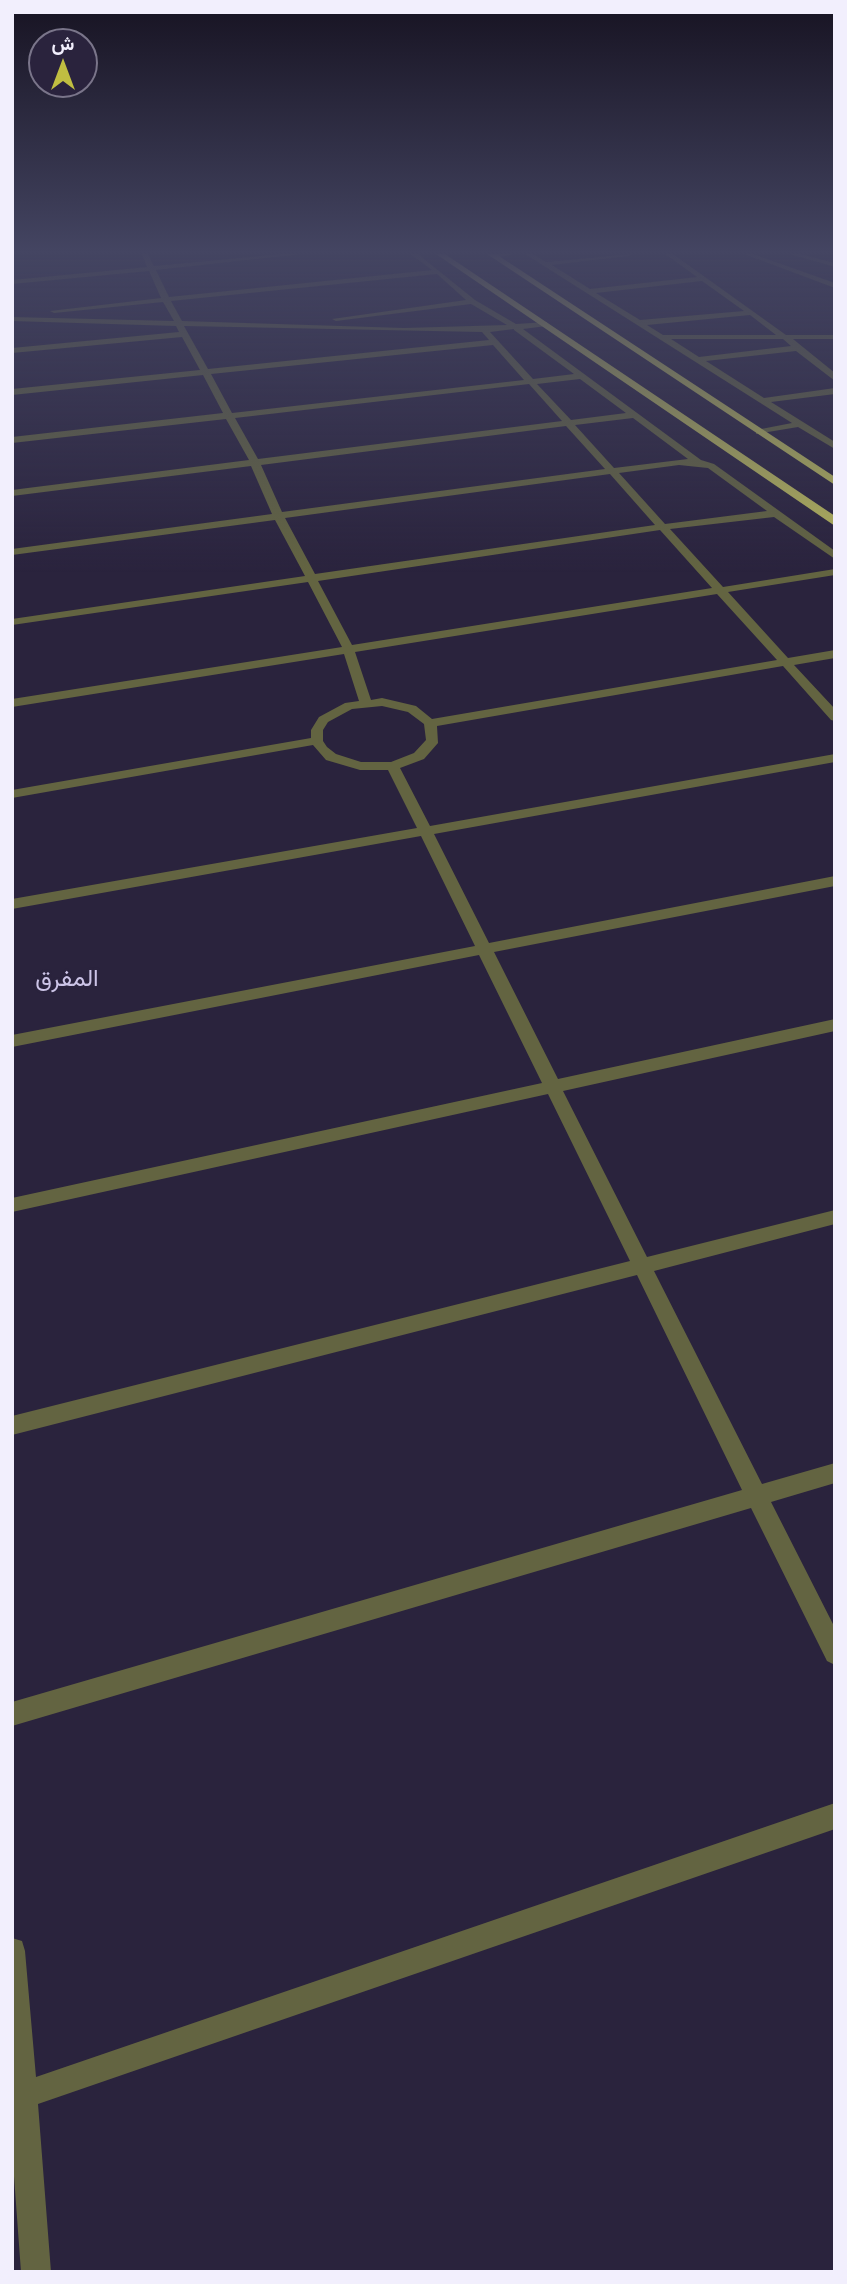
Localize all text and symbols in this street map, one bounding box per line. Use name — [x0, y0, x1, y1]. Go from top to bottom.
north arrow — [28, 28, 98, 98]
text: ش — [52, 31, 74, 56]
district label: المفرق — [35, 966, 99, 994]

